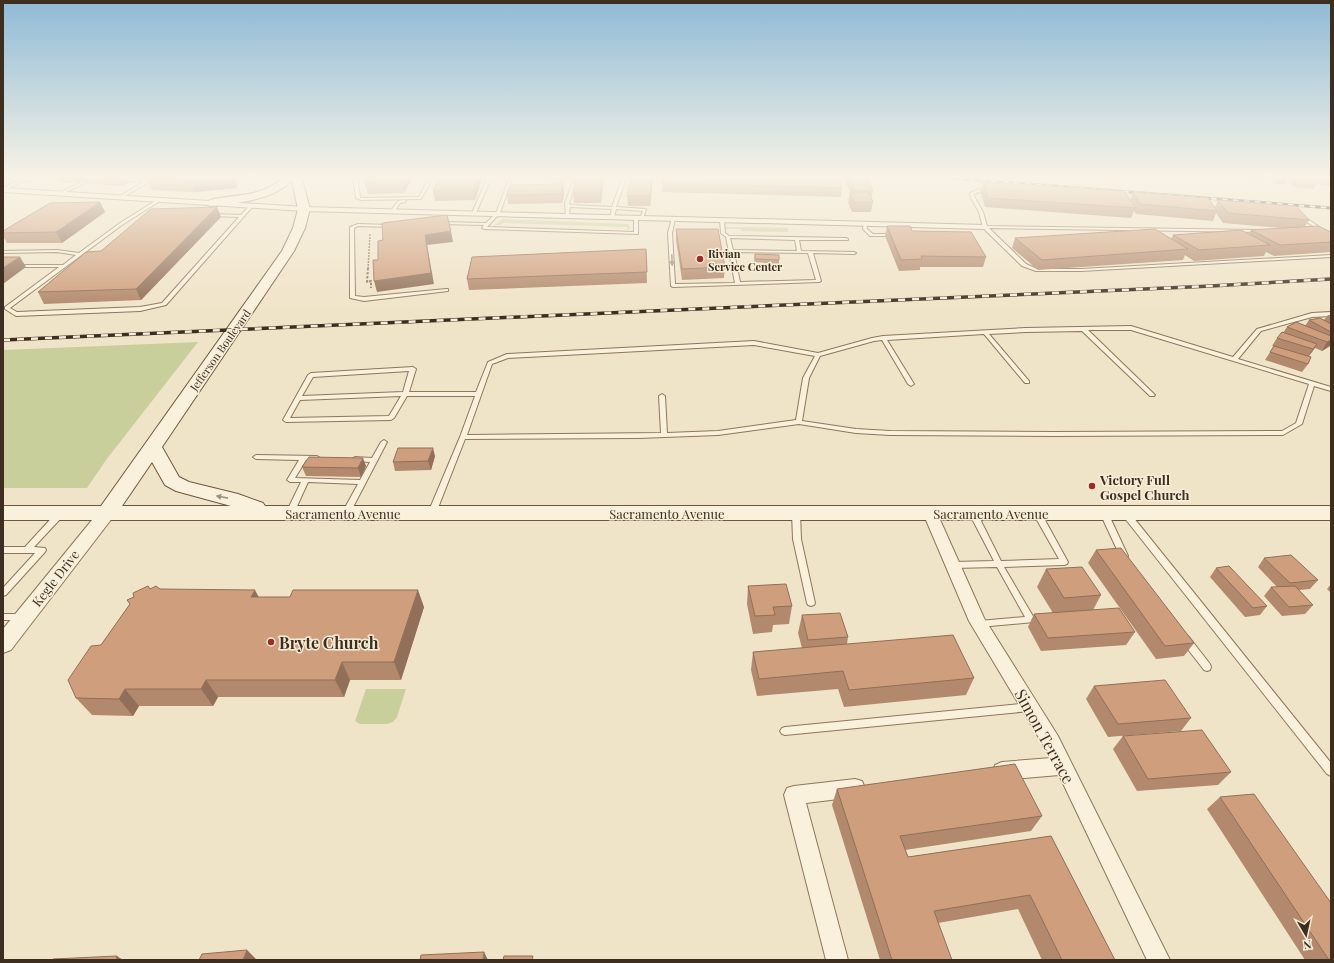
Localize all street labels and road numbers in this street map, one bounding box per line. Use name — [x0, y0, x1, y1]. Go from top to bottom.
street label: Jefferson Boulevard — [186, 306, 254, 395]
street label: Sacramento Avenue — [285, 505, 401, 522]
street label: Sacramento Avenue — [609, 505, 725, 522]
street label: Sacramento Avenue — [933, 505, 1049, 522]
street label: Kegle Drive — [28, 546, 83, 610]
street label: Simon Terrace — [1010, 685, 1080, 787]

